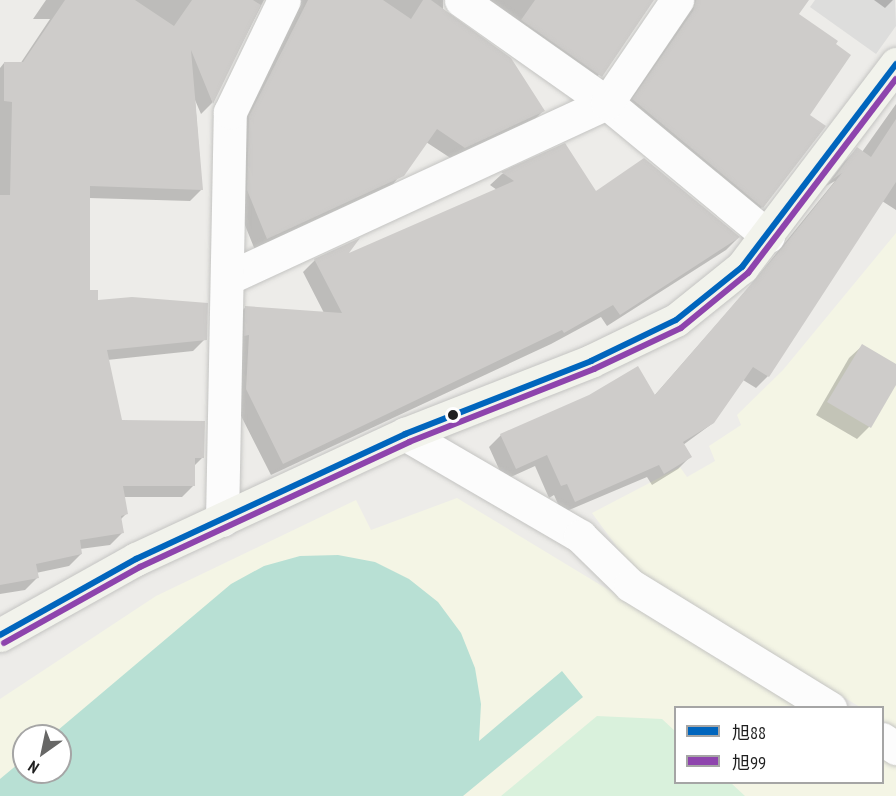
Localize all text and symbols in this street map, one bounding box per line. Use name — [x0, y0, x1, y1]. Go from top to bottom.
unlabelled marker — [447, 409, 459, 421]
legend — [674, 706, 884, 784]
text: 旭88 — [732, 721, 766, 744]
north arrow — [12, 724, 72, 784]
text: 旭99 — [732, 751, 766, 774]
text: N — [24, 757, 42, 778]

